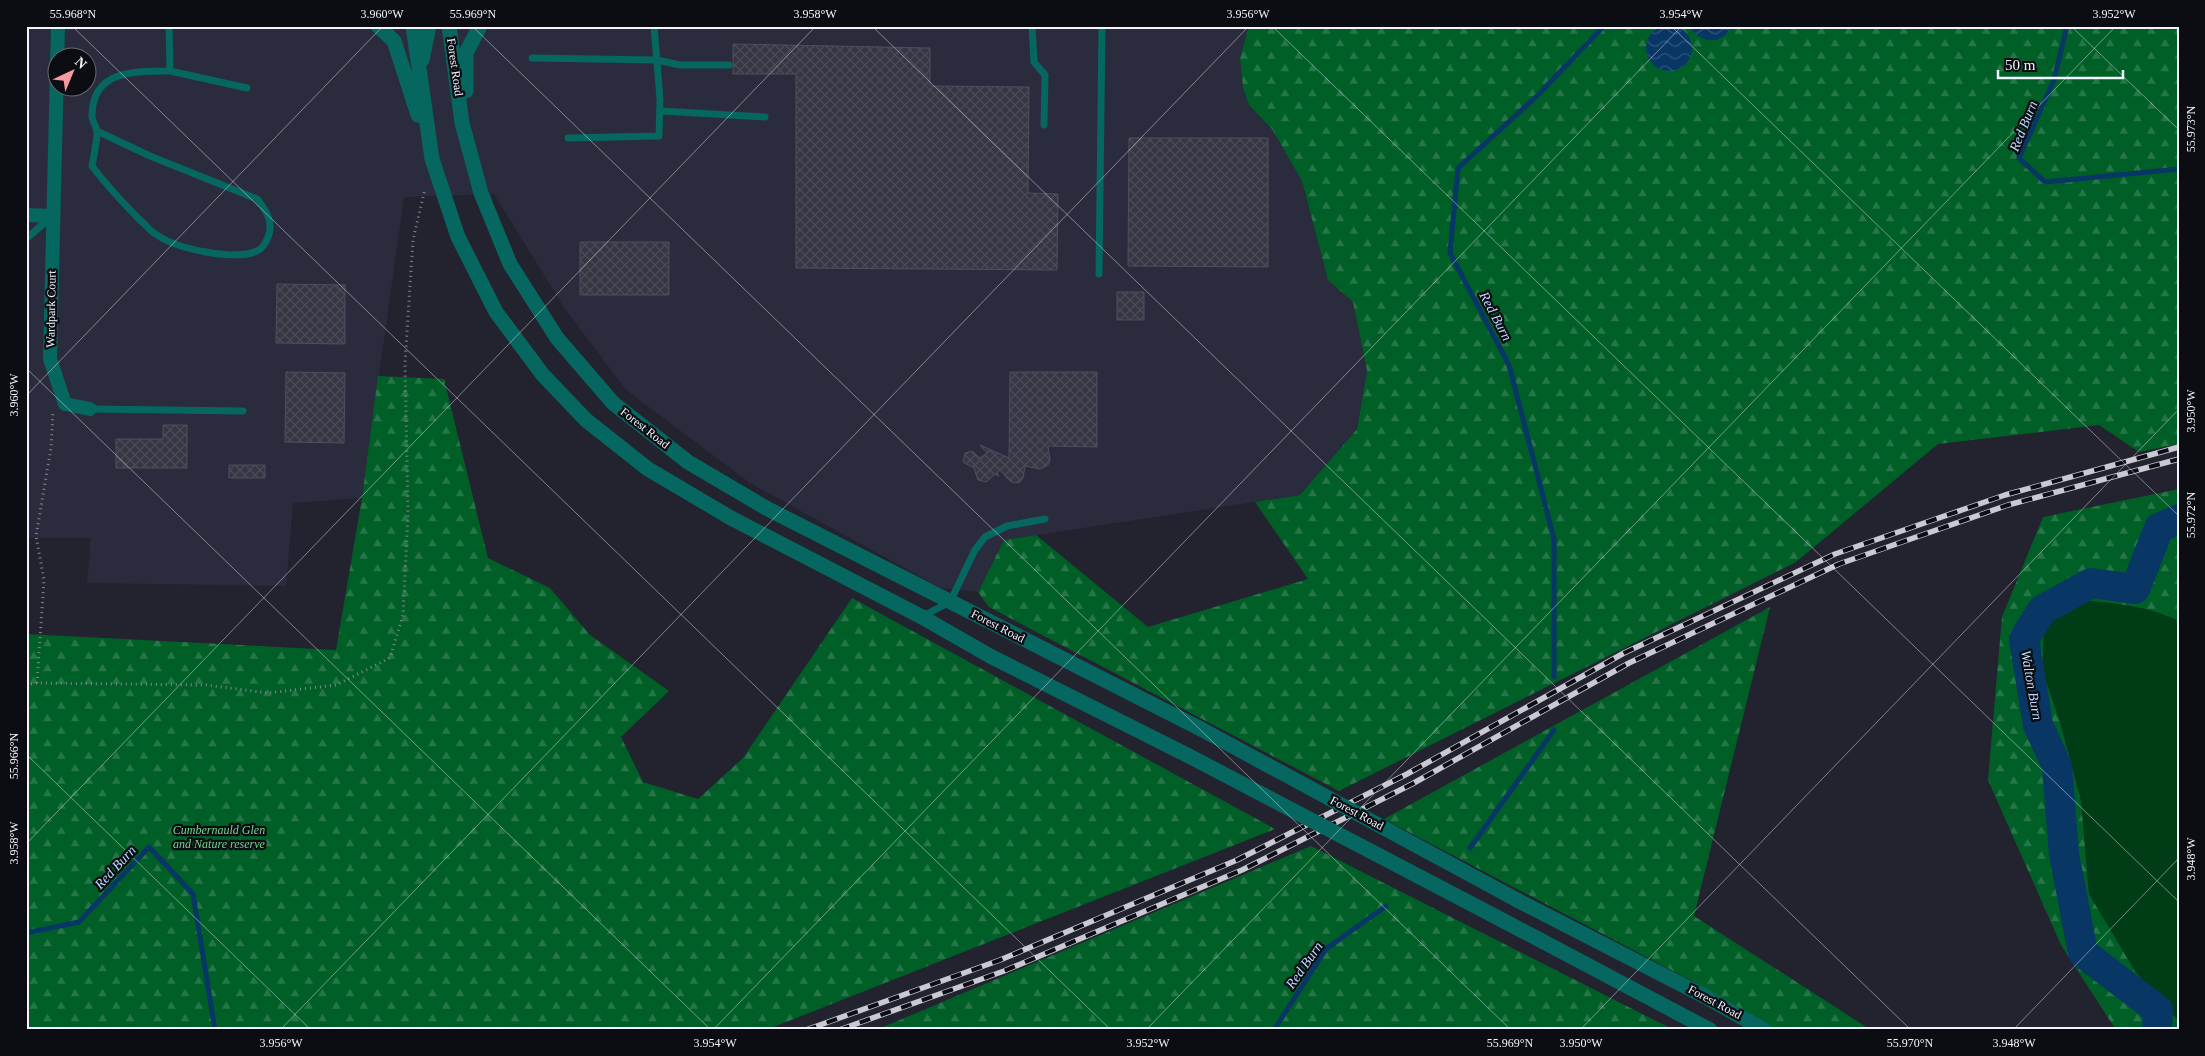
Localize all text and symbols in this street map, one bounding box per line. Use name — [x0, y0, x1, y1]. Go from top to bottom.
text: 55.968°N — [50, 7, 97, 21]
text: 3.960°W — [360, 7, 404, 21]
text: 55.969°N — [450, 7, 497, 21]
text: 3.958°W — [793, 7, 837, 21]
text: 3.956°W — [1226, 7, 1270, 21]
text: 3.954°W — [1659, 7, 1703, 21]
text: 3.952°W — [2092, 7, 2136, 21]
street label: Forest Road — [444, 37, 466, 97]
north arrow — [48, 48, 98, 98]
scale bar — [1998, 48, 2122, 80]
text: N — [72, 54, 90, 72]
text: 50 m — [2005, 57, 2036, 73]
water label: Red Burn — [2006, 99, 2040, 155]
text: 55.973°N — [2184, 105, 2198, 152]
street label: Wardpark Court — [43, 270, 59, 348]
water label: Red Burn — [1476, 288, 1515, 343]
text: 3.960°W — [7, 373, 21, 417]
text: 3.950°W — [2184, 389, 2198, 433]
street label: Forest Road — [618, 405, 672, 451]
text: 55.972°N — [2184, 491, 2198, 538]
street label: Forest Road — [969, 607, 1027, 645]
water label: Walton Burn — [2018, 649, 2045, 721]
text: 55.966°N — [7, 732, 21, 779]
street label: Forest Road — [1328, 793, 1386, 833]
text: 3.958°W — [7, 821, 21, 865]
park label: Cumbernauld Glen and Nature reserve — [173, 823, 266, 851]
text: 3.948°W — [2184, 837, 2198, 881]
water label: Red Burn — [91, 843, 139, 893]
water label: Red Burn — [1282, 939, 1326, 992]
street label: Forest Road — [1686, 982, 1744, 1022]
text: 3.956°W — [259, 1036, 303, 1050]
text: 3.954°W — [693, 1036, 737, 1050]
text: 3.952°W — [1126, 1036, 1170, 1050]
text: 55.969°N — [1487, 1036, 1534, 1050]
text: 3.950°W — [1559, 1036, 1603, 1050]
text: 55.970°N — [1887, 1036, 1934, 1050]
text: 3.948°W — [1992, 1036, 2036, 1050]

